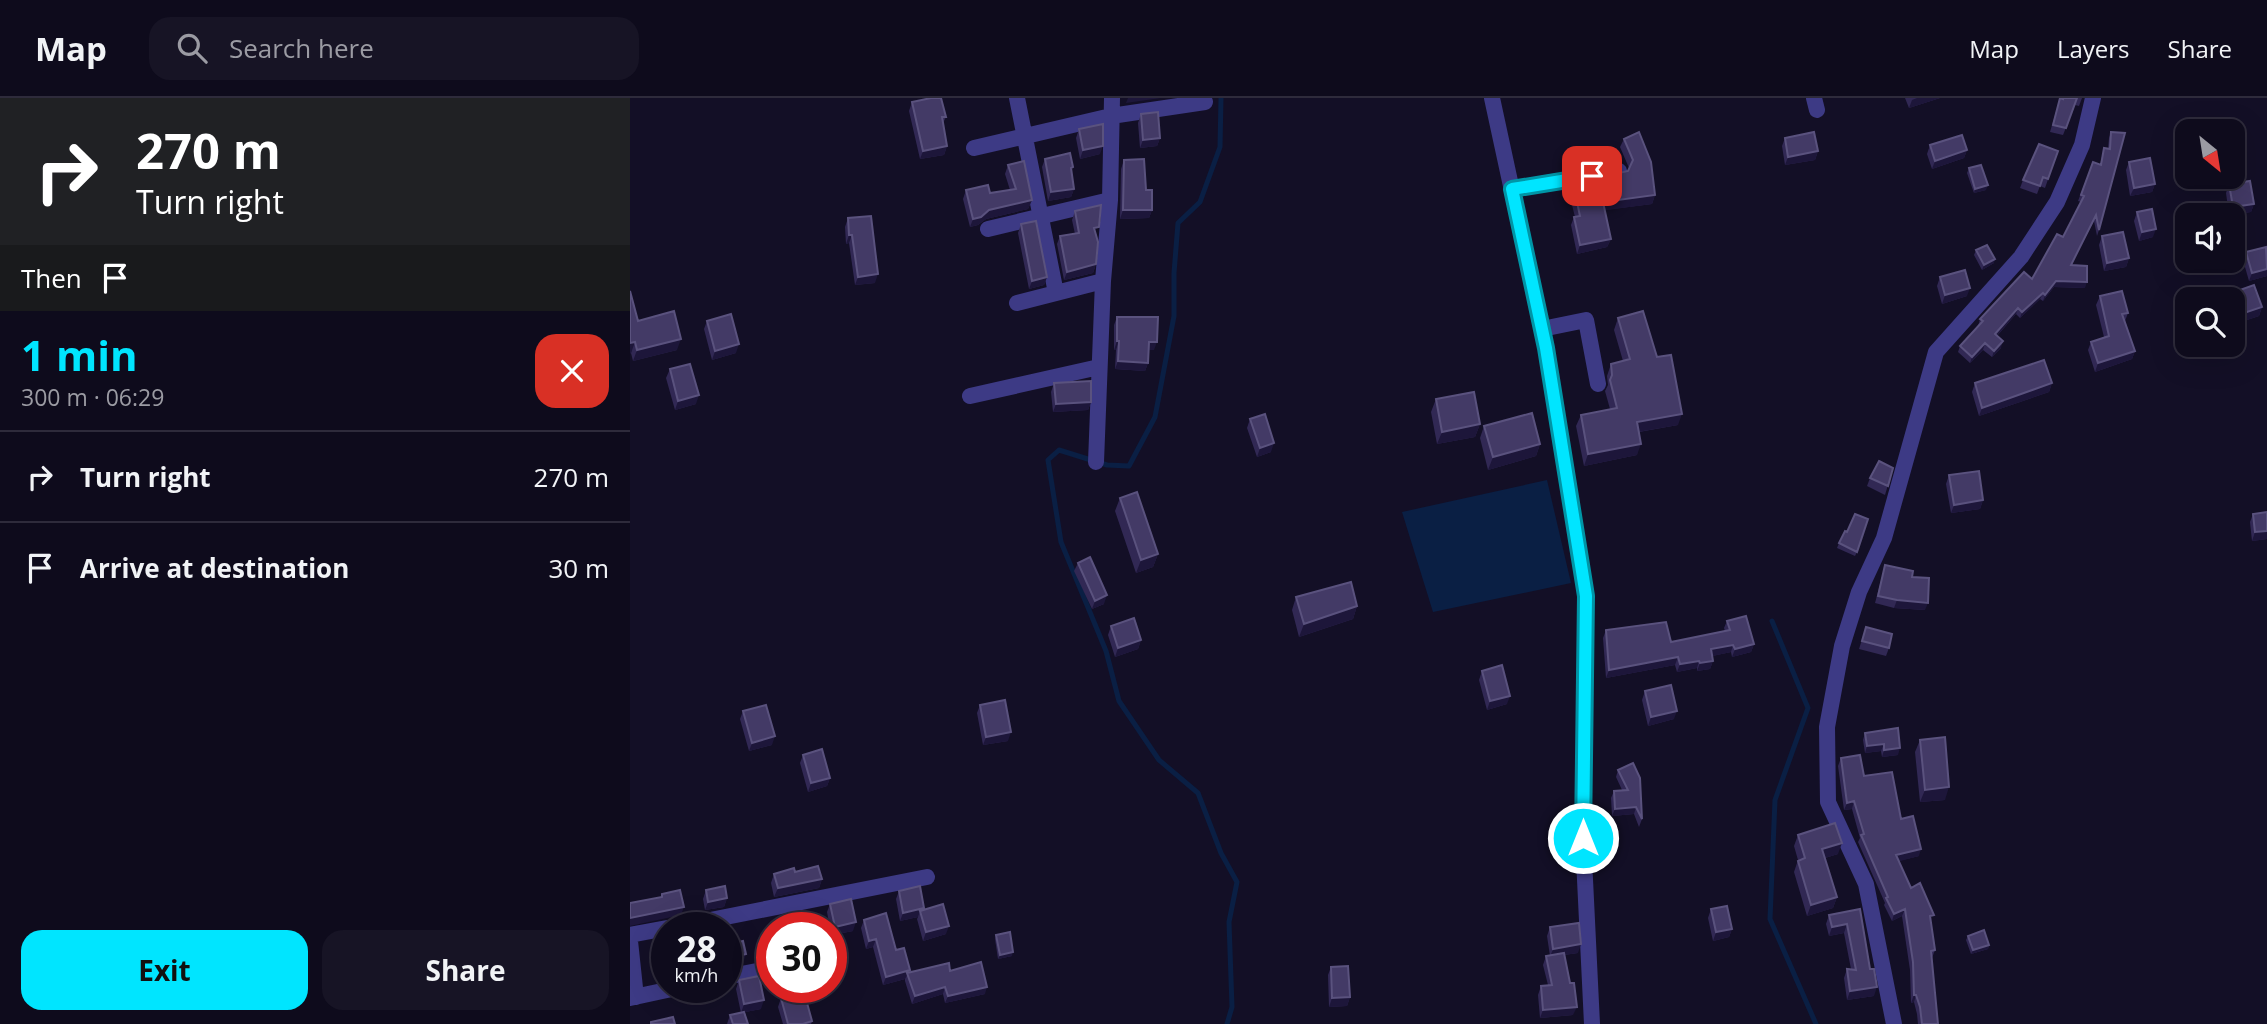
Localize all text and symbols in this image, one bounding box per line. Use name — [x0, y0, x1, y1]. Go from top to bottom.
search box — [149, 17, 639, 80]
text: Map — [35, 26, 107, 71]
icon: search — [173, 29, 211, 67]
text: Search here — [229, 30, 374, 66]
text: Map — [1969, 32, 2019, 65]
text: Layers — [2057, 32, 2130, 65]
text: Share — [2168, 32, 2232, 65]
text: 270 m — [136, 117, 281, 183]
north arrow — [2175, 119, 2245, 189]
map controls — [2175, 119, 2245, 357]
icon: right — [21, 126, 112, 217]
pin — [1562, 146, 1622, 206]
icon: arrive — [1573, 157, 1611, 195]
text: Turn right — [136, 180, 284, 223]
button: sound — [2175, 203, 2245, 273]
icon: arrive — [96, 259, 134, 297]
text: Then — [21, 260, 82, 296]
button: search — [2175, 287, 2245, 357]
text: 1 min — [21, 326, 138, 383]
button: close — [535, 334, 609, 408]
text: 300 m · 06:29 — [21, 381, 164, 413]
icon: right — [21, 458, 59, 496]
text: Turn right — [80, 459, 211, 495]
text: 270 m — [534, 459, 609, 495]
icon: arrive — [21, 549, 59, 587]
text: Arrive at destination — [80, 550, 349, 586]
text: 30 m — [548, 550, 609, 586]
position arrow — [1546, 801, 1620, 875]
speed limit sign: 30 — [756, 912, 847, 1003]
text: 28 — [676, 925, 717, 972]
button: Exit — [21, 930, 308, 1010]
button: Share — [322, 930, 609, 1010]
text: km/h — [675, 963, 718, 987]

